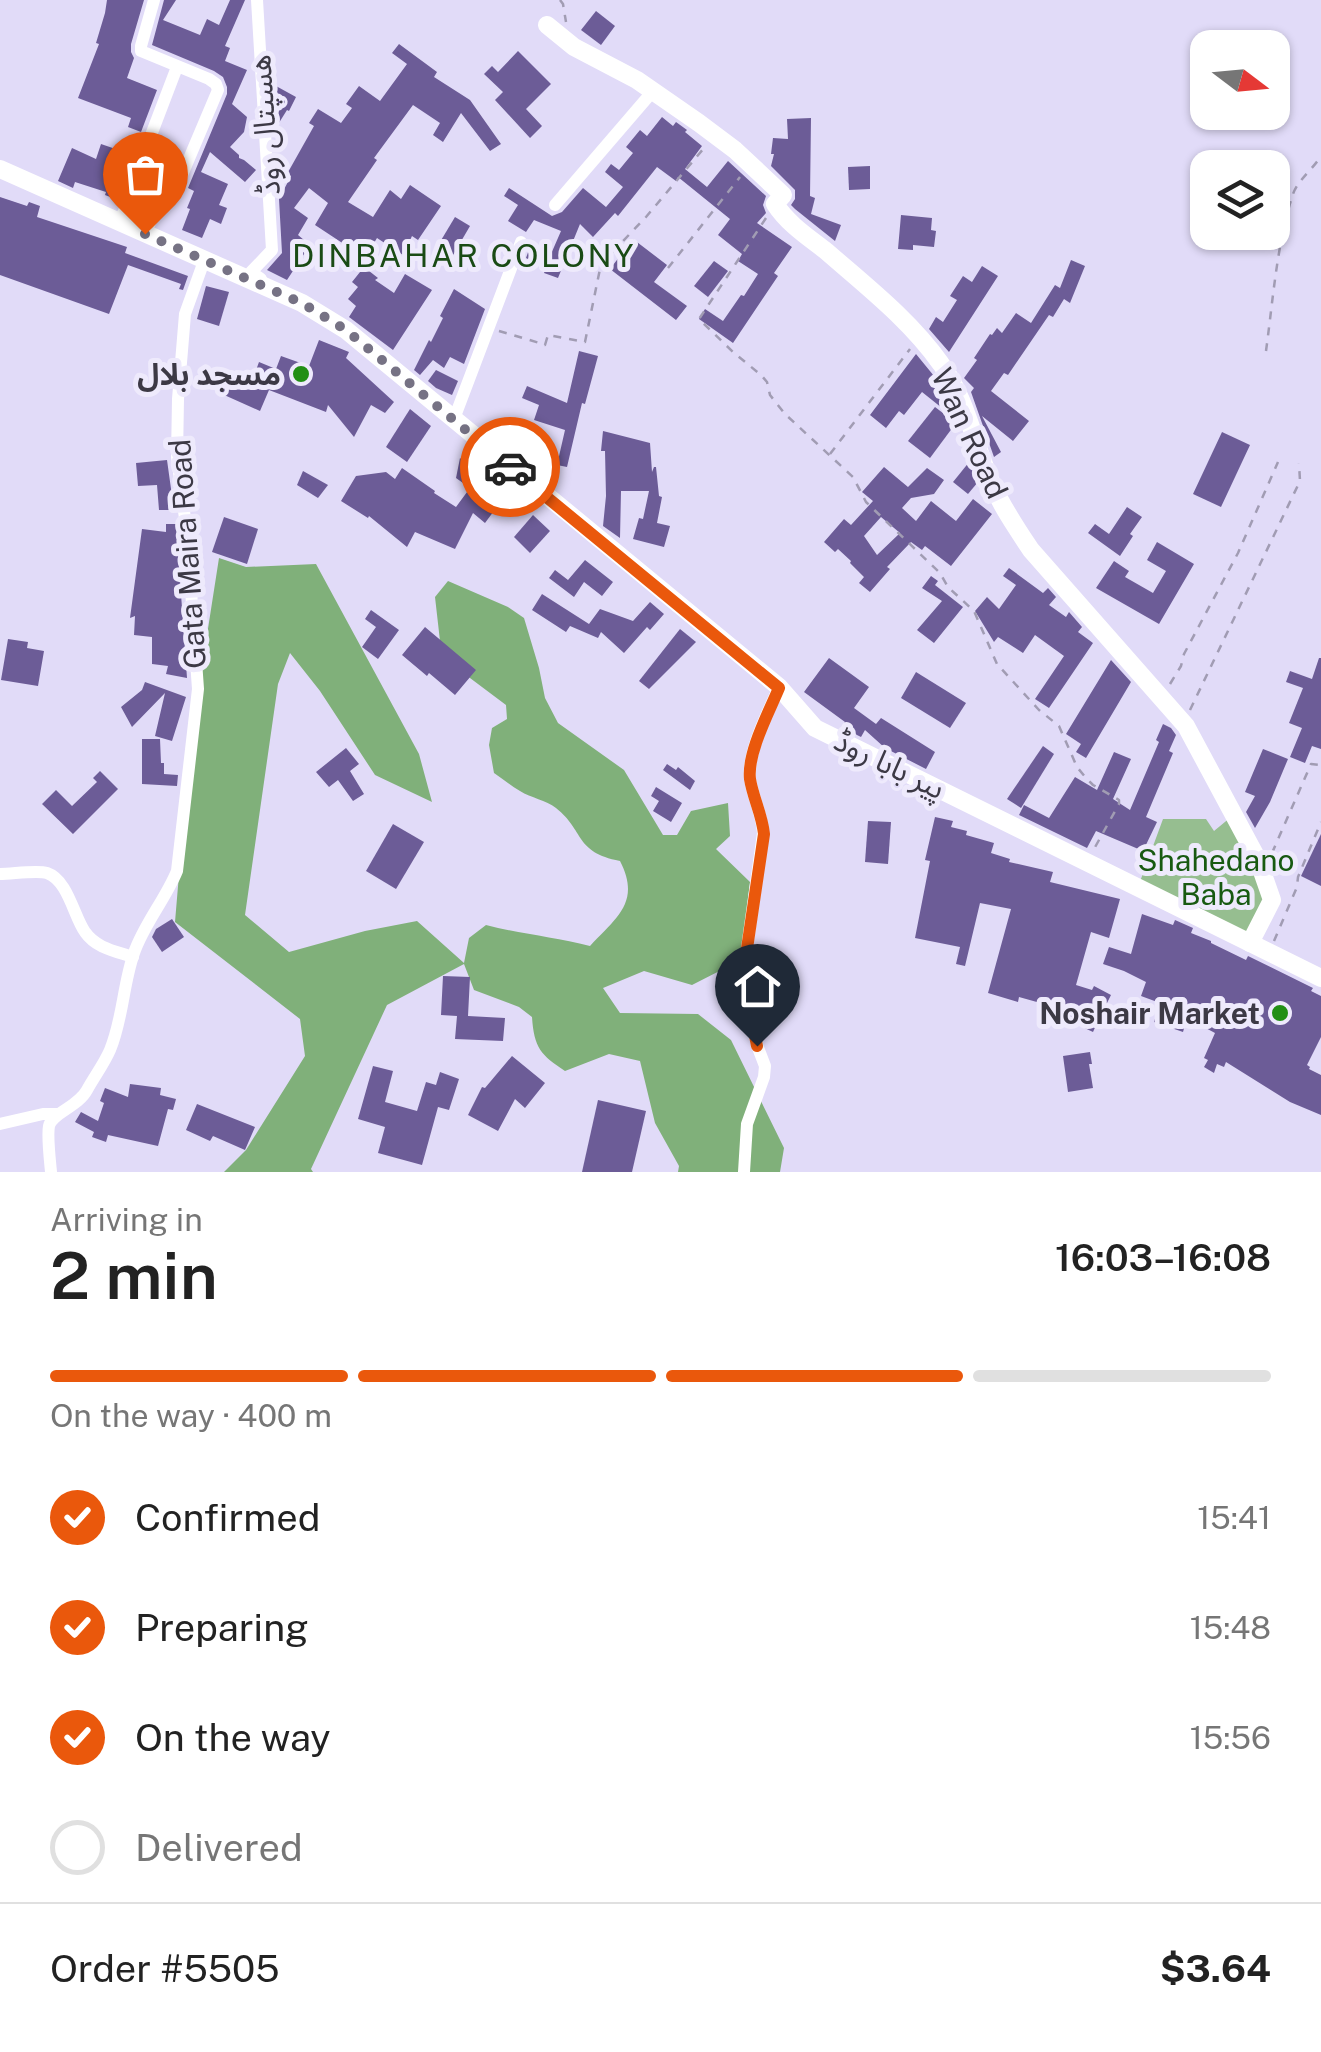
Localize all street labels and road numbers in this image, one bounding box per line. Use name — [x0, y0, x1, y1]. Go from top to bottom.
street label: ھسپتال روڈ — [241, 53, 289, 196]
street label: Wan Road — [924, 362, 1016, 504]
street label: Gata Maira Road — [161, 438, 213, 670]
street label: پیر بابا روڈ — [828, 722, 951, 808]

